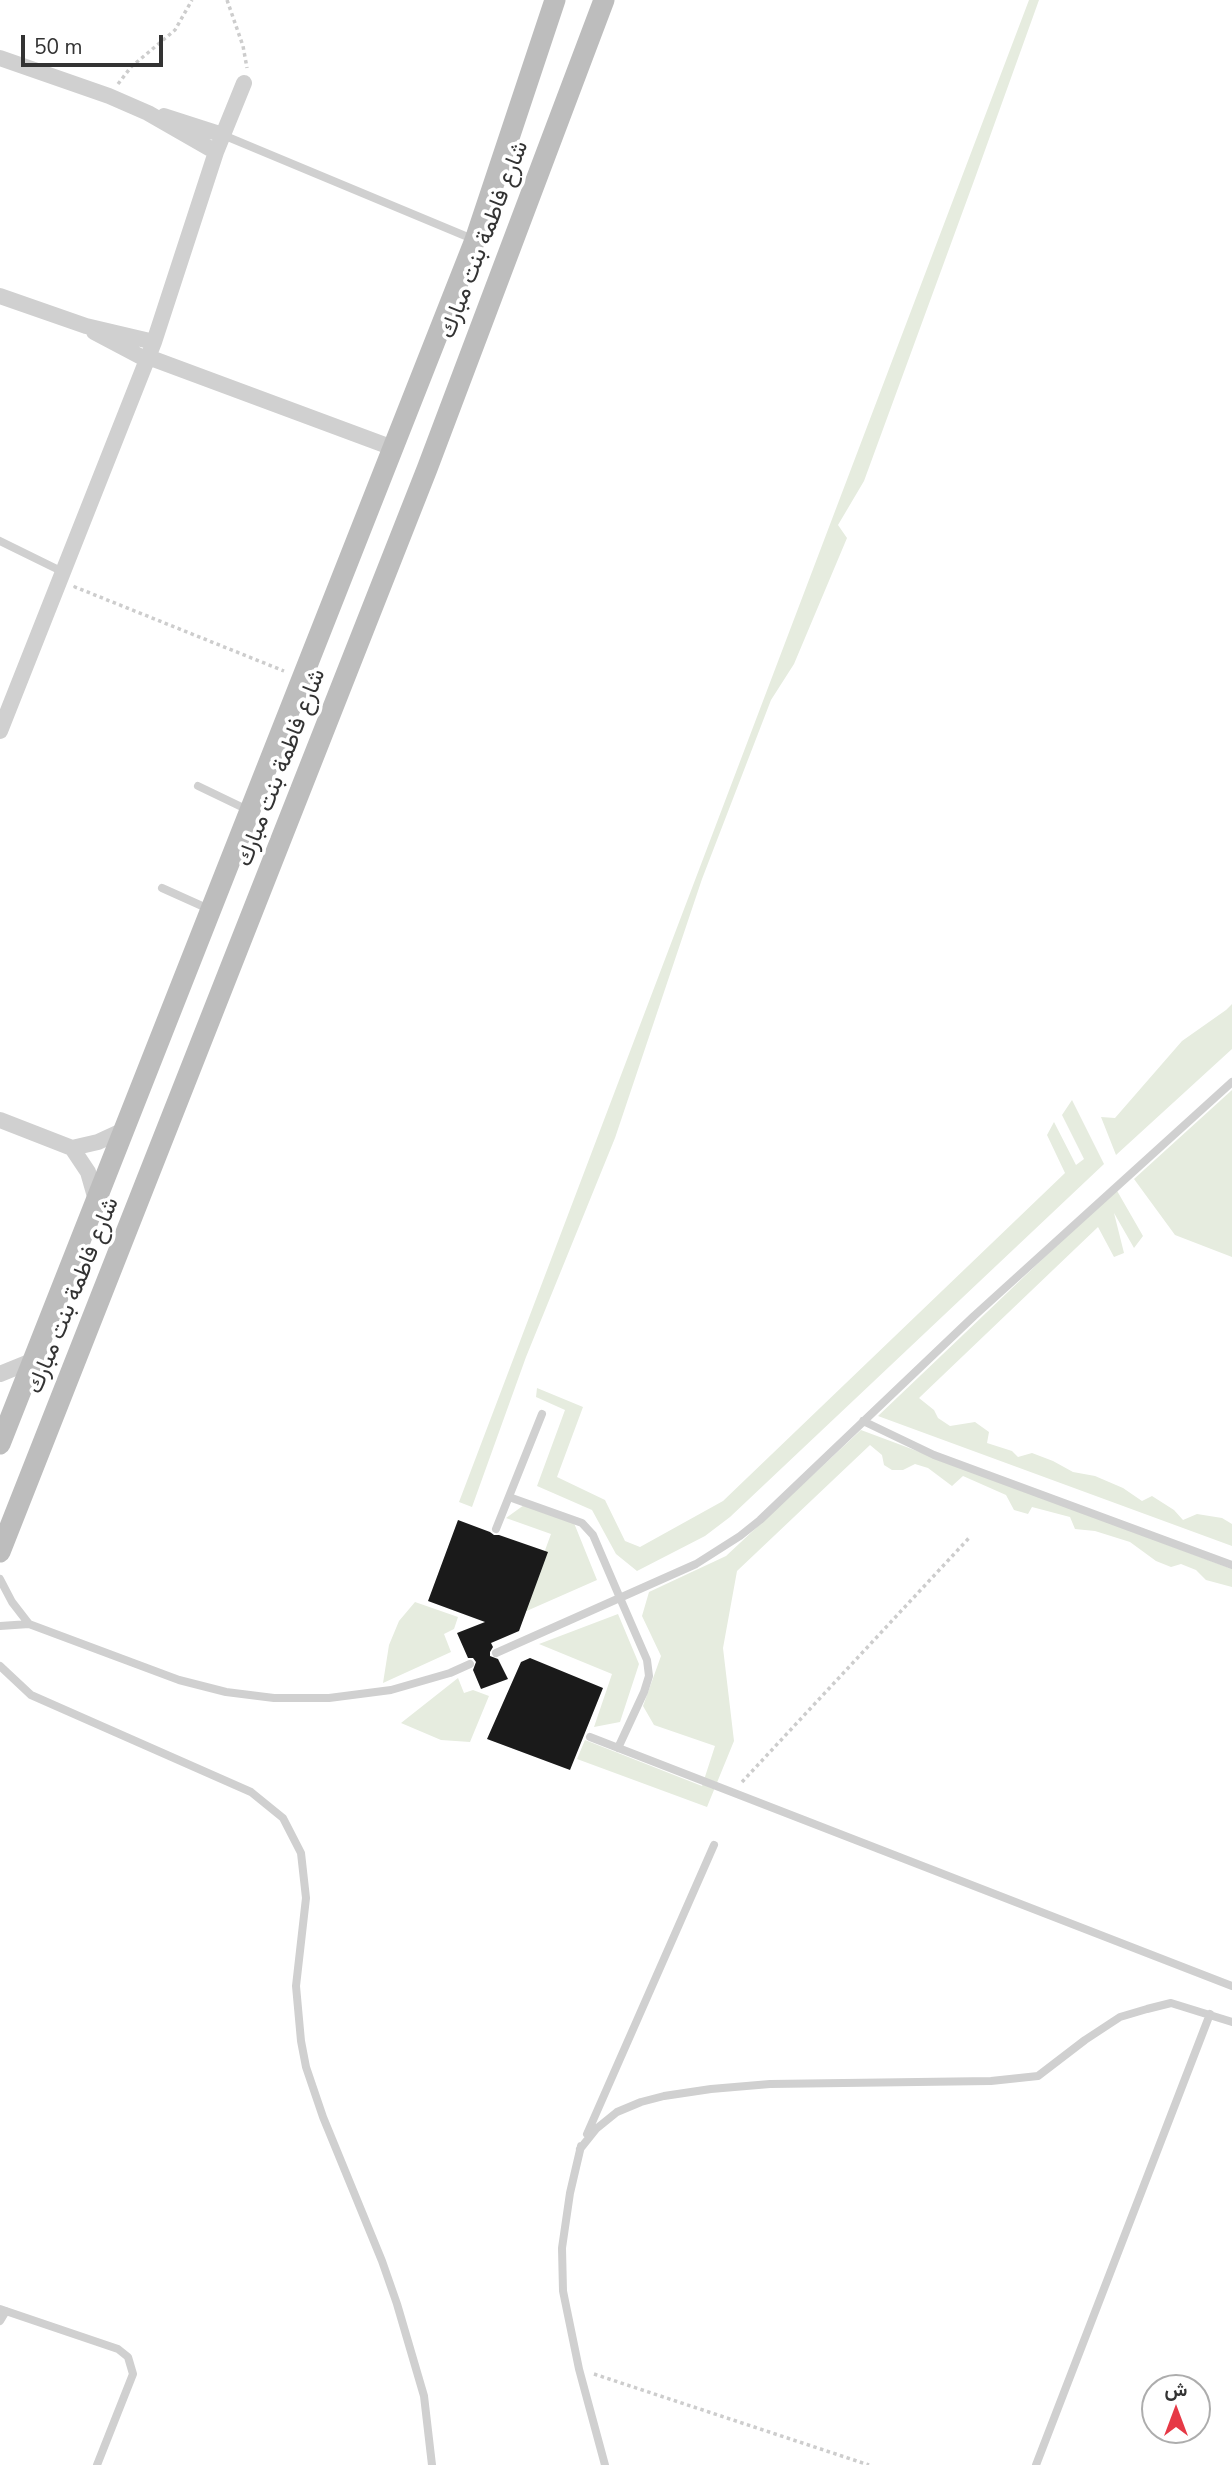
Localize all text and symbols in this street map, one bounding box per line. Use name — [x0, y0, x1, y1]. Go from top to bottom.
scale bar — [24, 21, 166, 65]
text: 50 m — [34, 33, 83, 61]
street label: شارع فاطمة بنت مبارك — [435, 137, 535, 343]
street label: شارع فاطمة بنت مبارك — [232, 665, 332, 871]
street label: شارع فاطمة بنت مبارك — [22, 1194, 126, 1398]
north arrow — [1141, 2374, 1211, 2444]
text: ش — [1165, 2377, 1187, 2403]

